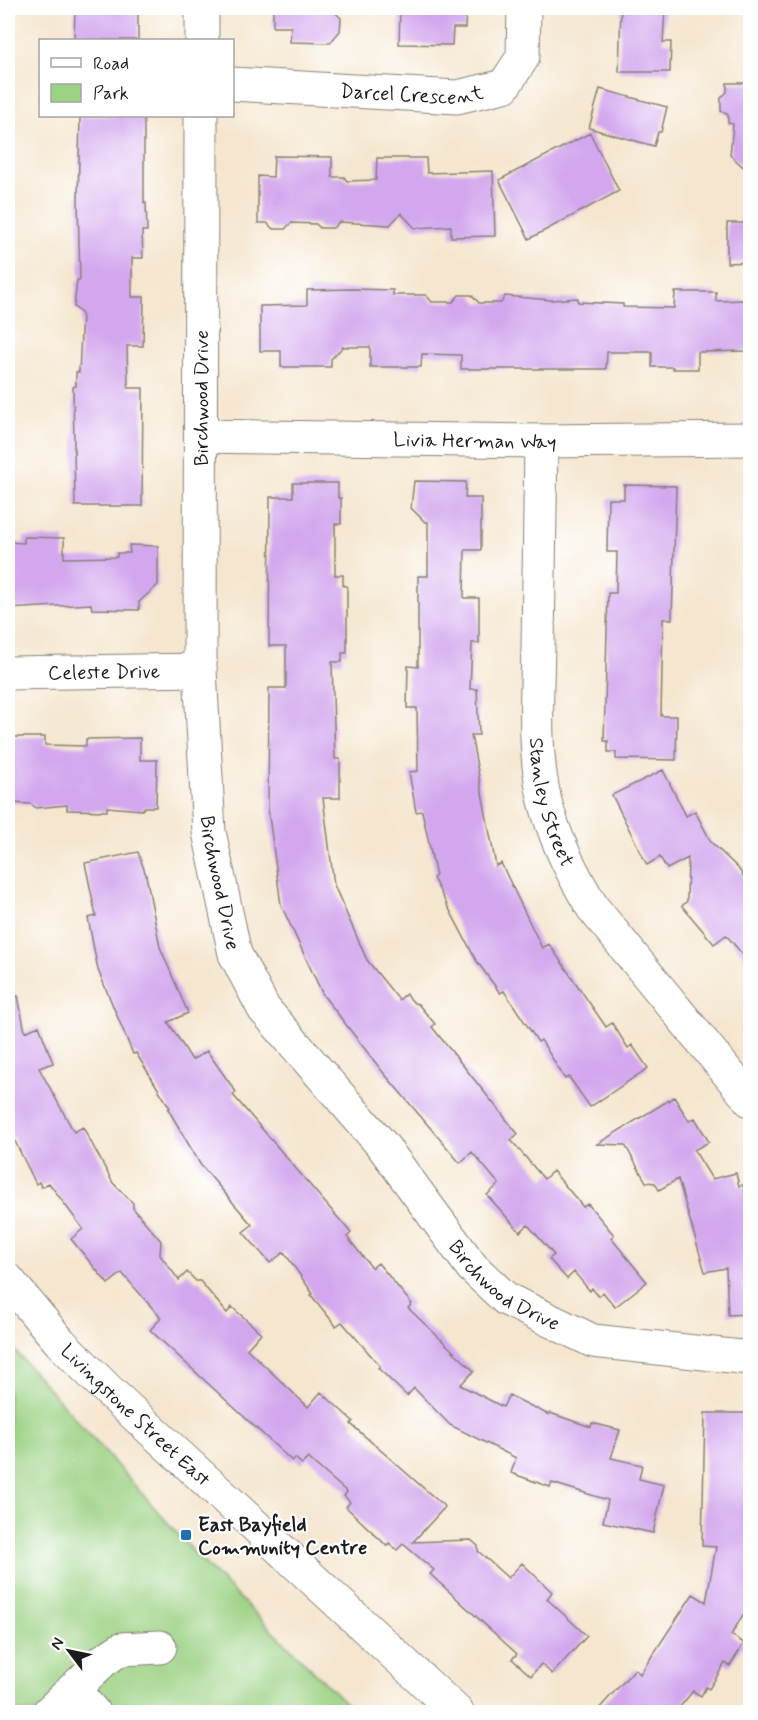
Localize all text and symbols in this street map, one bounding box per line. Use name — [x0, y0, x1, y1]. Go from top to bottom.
legend — [39, 39, 234, 117]
text: Road — [93, 52, 129, 76]
street label: Darcel Crescent — [339, 78, 486, 112]
text: Park — [93, 82, 129, 106]
street label: Birchwood Drive — [189, 330, 216, 466]
street label: Livia Herman Way — [393, 427, 557, 456]
street label: Celeste Drive — [48, 659, 160, 687]
street label: Stanley Street — [522, 737, 580, 872]
street label: Birchwood Drive — [193, 815, 246, 952]
street label: Birchwood Drive — [442, 1235, 564, 1338]
street label: Livingstone Street East — [54, 1338, 216, 1493]
place label: East Bayfield Community Centre — [198, 1512, 367, 1562]
marker: East Bayfield Community Centre — [179, 1528, 193, 1542]
north arrow — [39, 1621, 99, 1681]
text: N — [46, 1634, 69, 1654]

